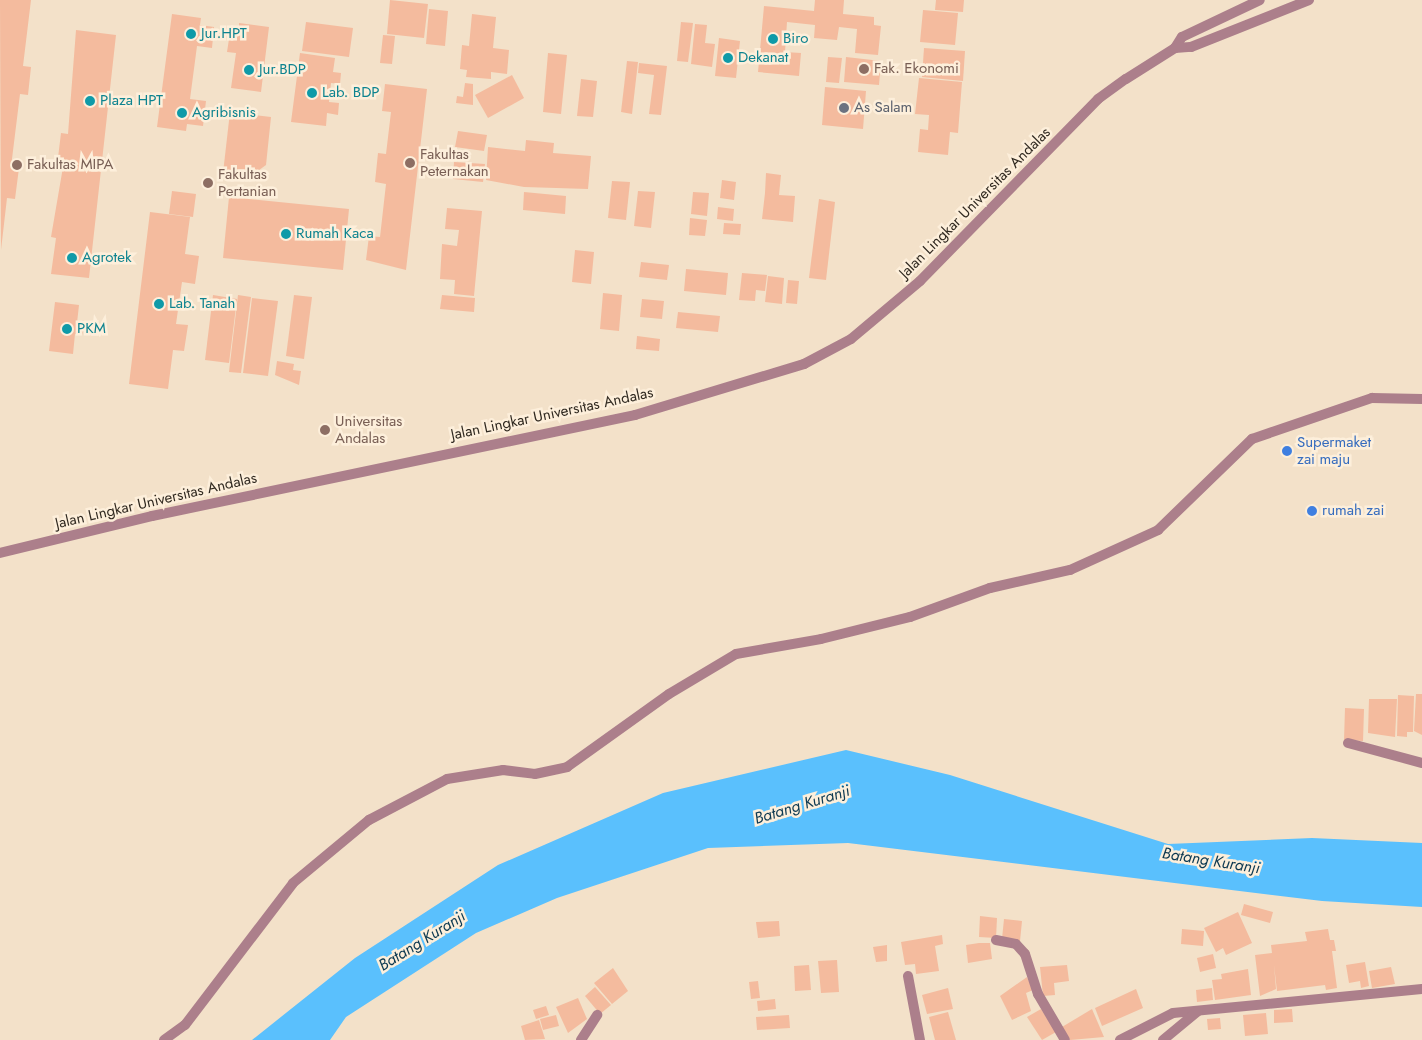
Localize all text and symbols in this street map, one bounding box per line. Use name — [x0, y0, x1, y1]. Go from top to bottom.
place label: Jur.HPT — [201, 25, 247, 43]
marker: Jur.HPT — [185, 28, 197, 40]
place label: Biro — [783, 30, 808, 48]
marker: Biro — [767, 33, 779, 45]
place label: Dekanat — [738, 49, 788, 67]
marker: Dekanat — [722, 52, 734, 64]
place label: Fak. Ekonomi — [874, 60, 959, 78]
place label: Jur.BDP — [259, 61, 306, 79]
marker: Fak. Ekonomi — [858, 63, 870, 75]
marker: Jur.BDP — [243, 64, 255, 76]
place label: Lab. BDP — [322, 84, 380, 102]
marker: Lab. BDP — [306, 87, 318, 99]
place label: Plaza HPT — [100, 92, 163, 110]
marker: Plaza HPT — [84, 95, 96, 107]
place label: As Salam — [854, 99, 912, 117]
marker: As Salam — [838, 102, 850, 114]
place label: Agribisnis — [192, 104, 256, 122]
marker: Agribisnis — [176, 107, 188, 119]
street label: Jalan Lingkar Universitas Andalas — [896, 124, 1054, 282]
place label: Fakultas Peternakan — [420, 145, 489, 180]
place label: Fakultas MIPA — [27, 156, 113, 174]
marker: Fakultas Peternakan — [404, 157, 416, 169]
marker: Fakultas MIPA — [11, 159, 23, 171]
place label: Fakultas Pertanian — [218, 165, 276, 200]
marker: Fakultas Pertanian — [202, 177, 214, 189]
place label: Rumah Kaca — [296, 225, 374, 243]
marker: Rumah Kaca — [280, 228, 292, 240]
place label: Agrotek — [82, 249, 131, 267]
marker: Agrotek — [66, 252, 78, 264]
place label: Lab. Tanah — [169, 295, 235, 313]
marker: Lab. Tanah — [153, 298, 165, 310]
place label: PKM — [77, 320, 106, 338]
marker: PKM — [61, 323, 73, 335]
street label: Jalan Lingkar Universitas Andalas — [449, 384, 655, 444]
place label: Universitas Andalas — [335, 412, 402, 447]
marker: Universitas Andalas — [319, 424, 331, 436]
place label: Supermaket zai maju — [1297, 433, 1371, 468]
marker: Supermaket zai maju — [1281, 445, 1293, 457]
street label: Jalan Lingkar Universitas Andalas — [53, 469, 259, 533]
place label: rumah zai — [1322, 502, 1384, 520]
marker: rumah zai — [1306, 505, 1318, 517]
water label: Batang Kuranji — [752, 781, 852, 829]
water label: Batang Kuranji — [1161, 844, 1261, 878]
water label: Batang Kuranji — [375, 907, 469, 975]

